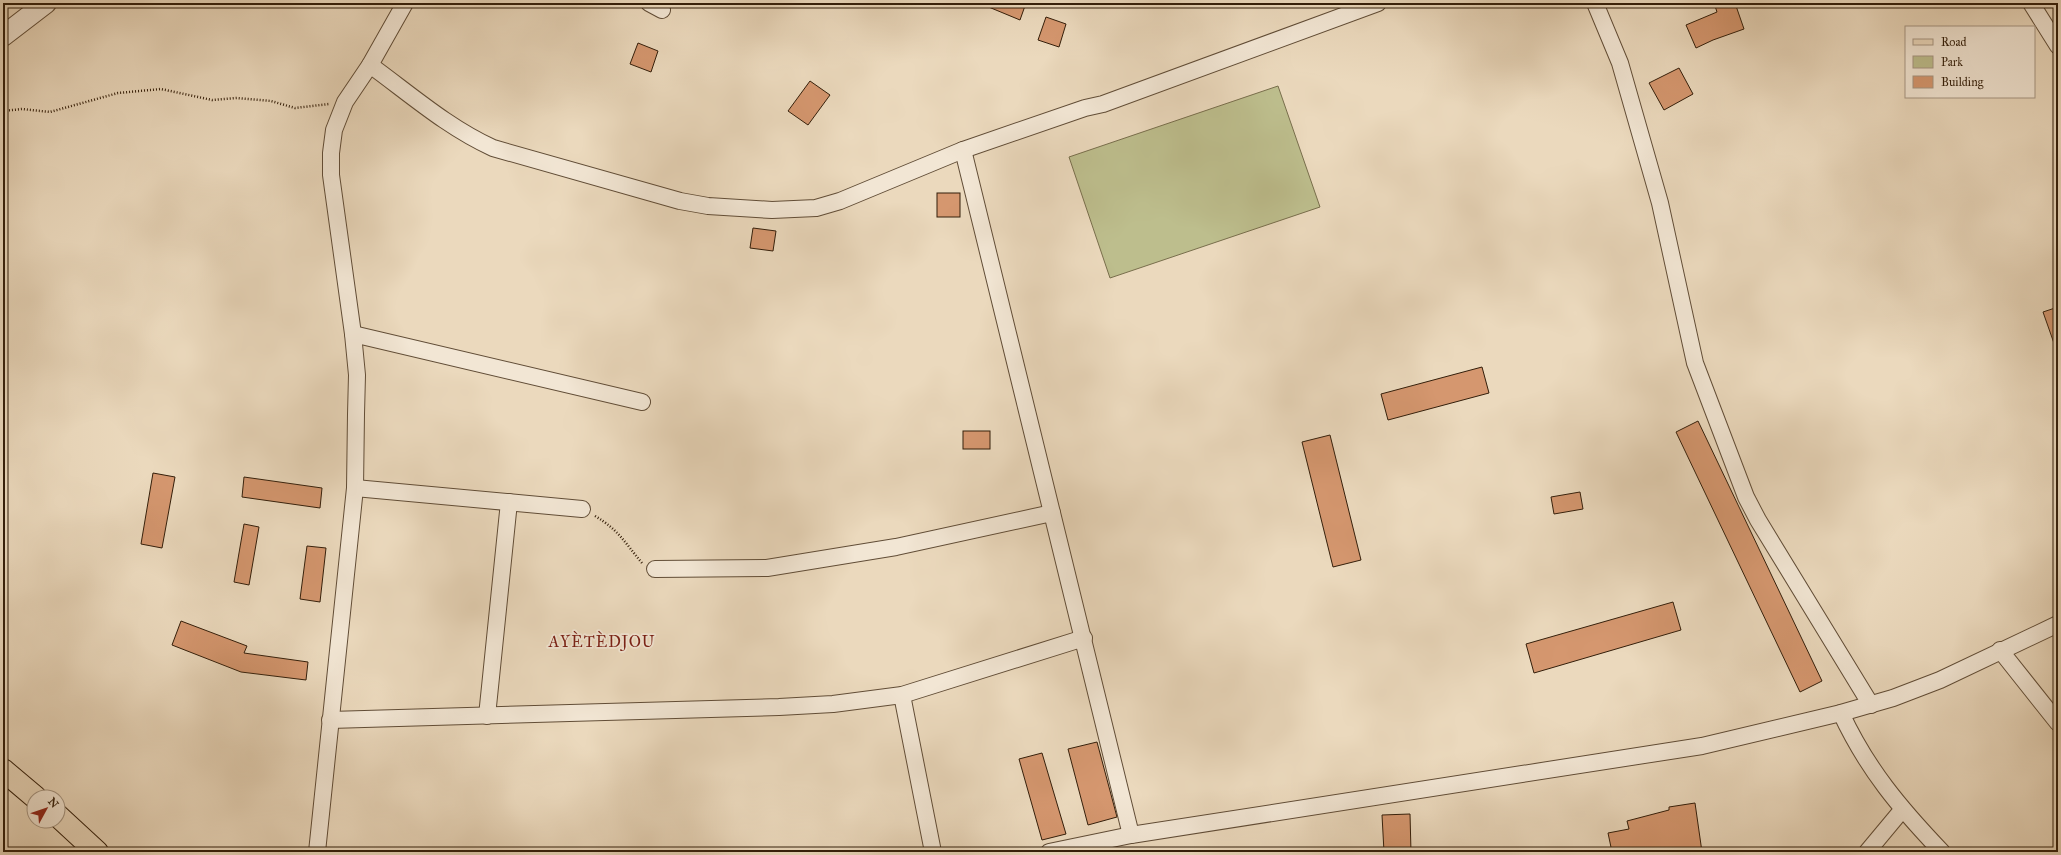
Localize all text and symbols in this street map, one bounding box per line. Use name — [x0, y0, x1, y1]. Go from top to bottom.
legend — [1905, 26, 2035, 98]
text: Road — [1941, 35, 1967, 49]
text: Park — [1941, 55, 1963, 69]
text: Building — [1941, 75, 1984, 90]
district label: AYÈTÈDJOU — [548, 630, 655, 652]
north arrow — [26, 789, 66, 829]
text: N — [45, 795, 62, 811]

